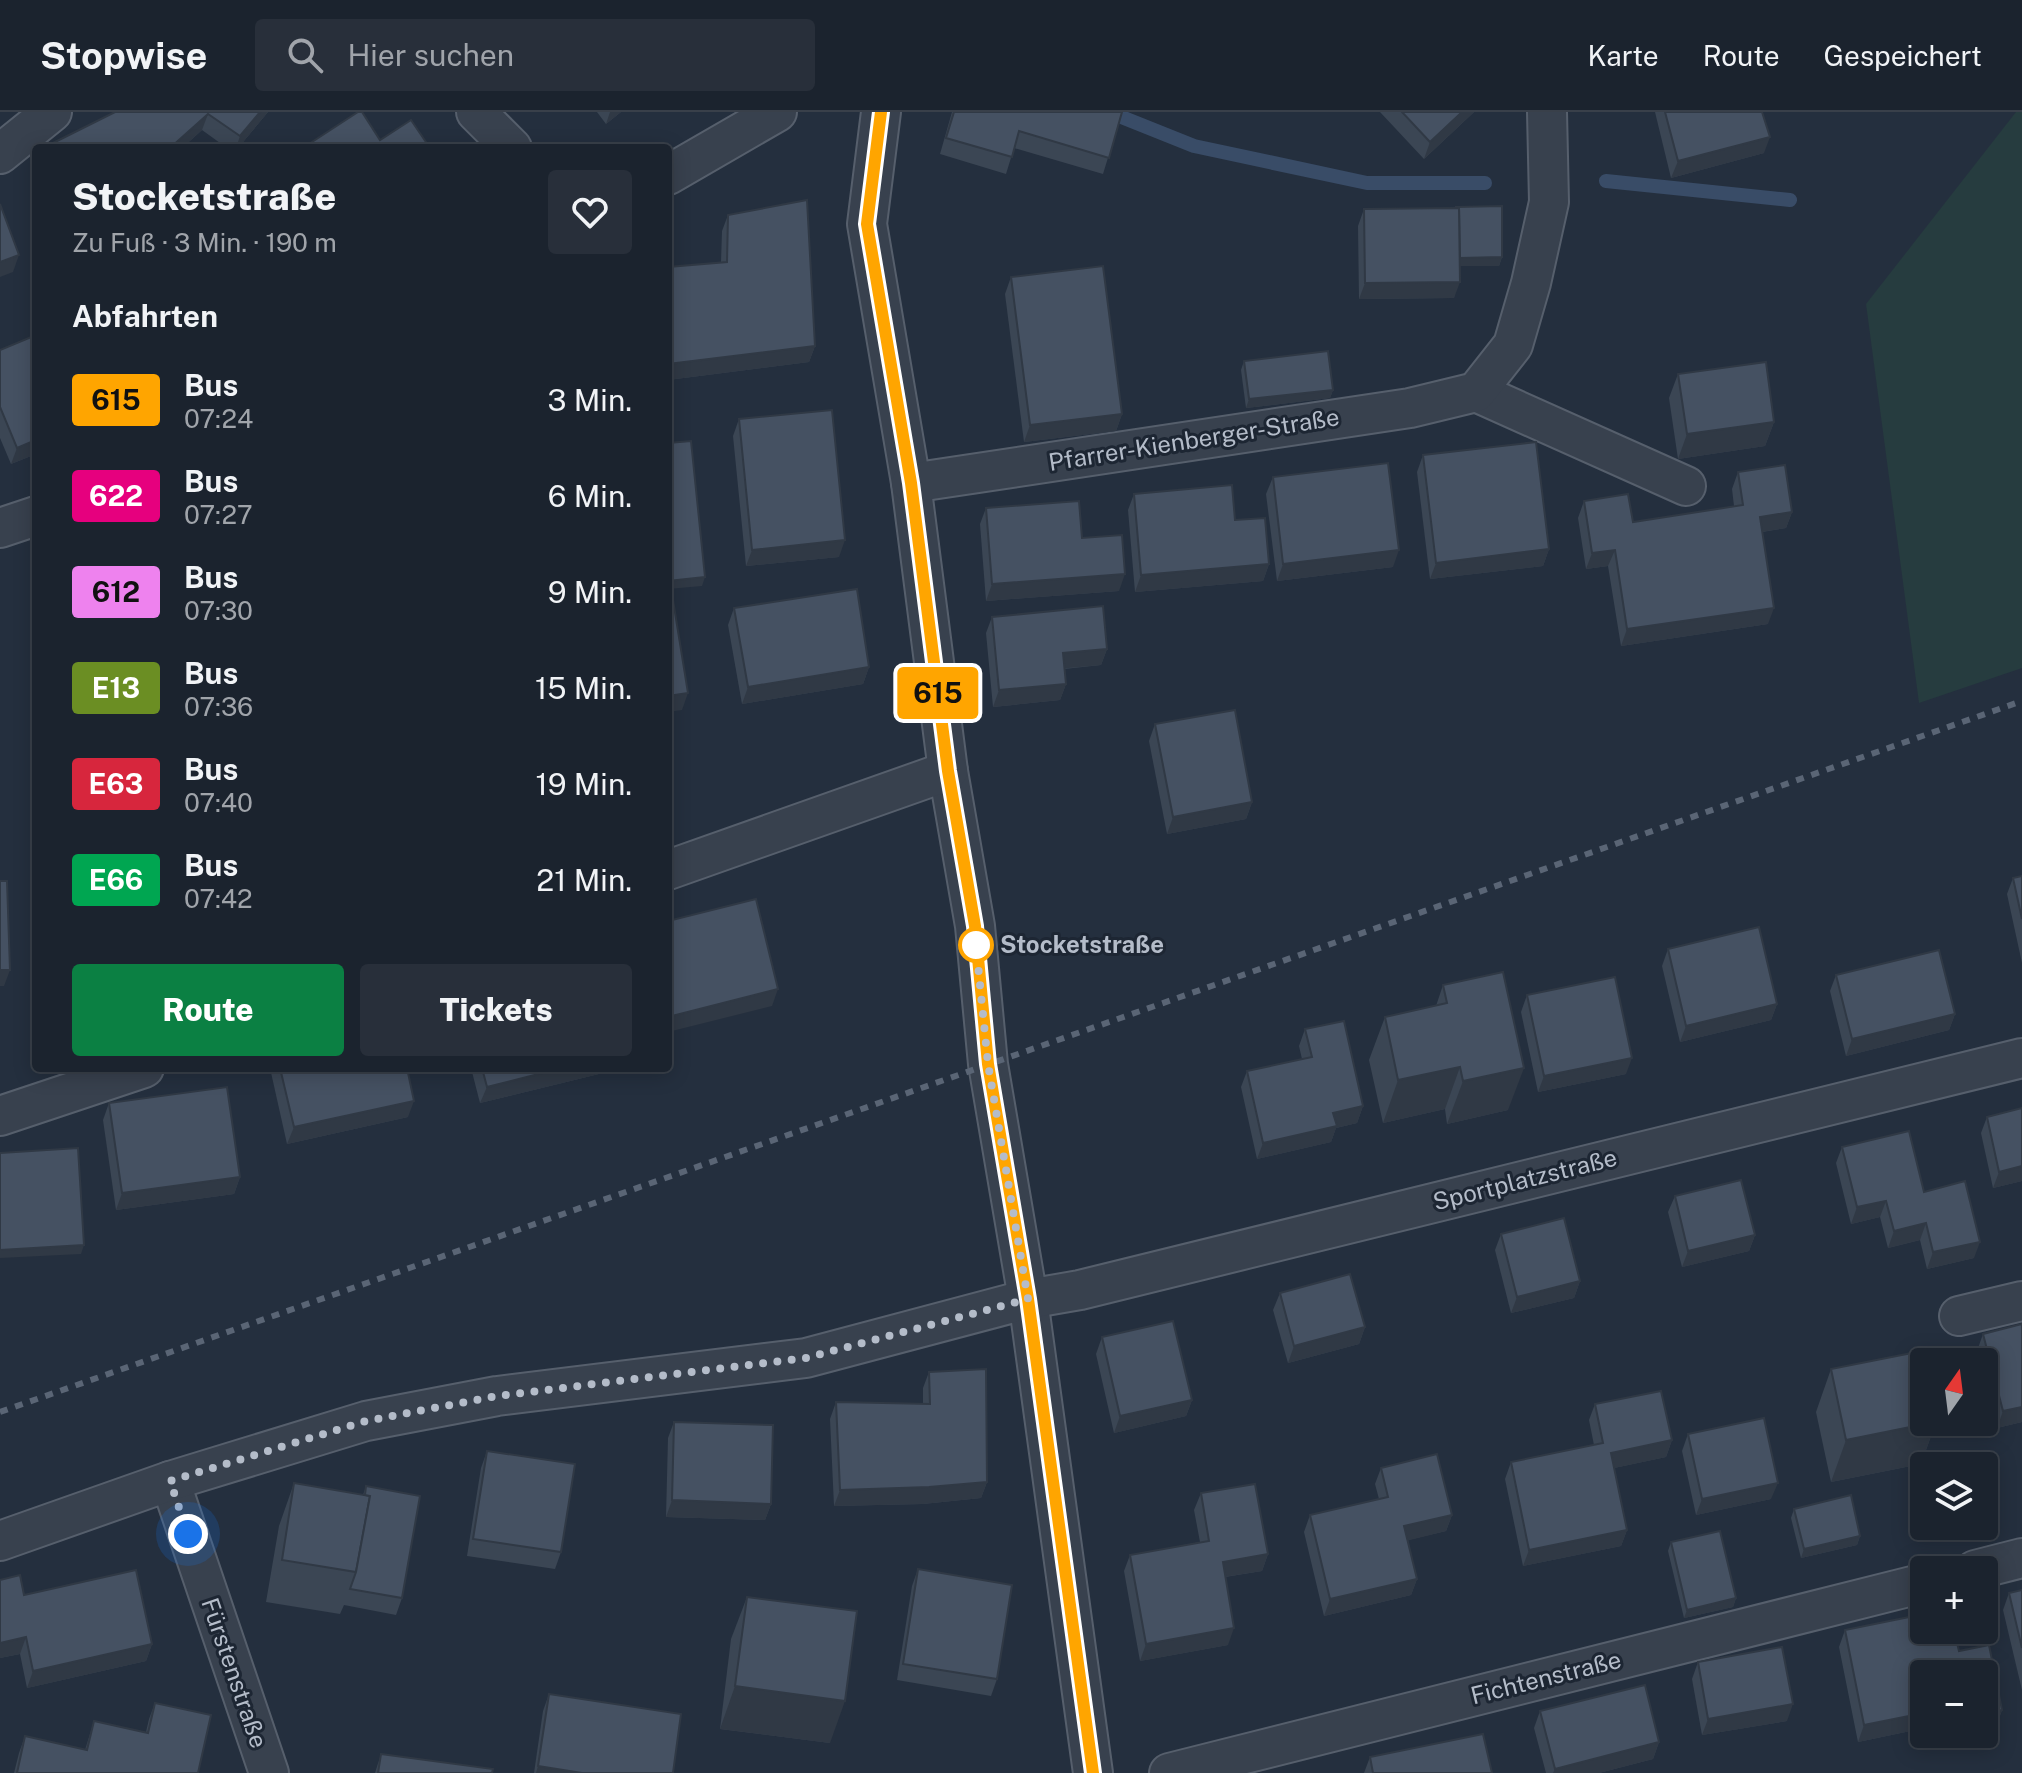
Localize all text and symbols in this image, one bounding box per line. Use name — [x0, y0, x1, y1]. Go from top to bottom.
search box — [255, 19, 815, 91]
text: Stopwise — [40, 33, 207, 78]
icon: search — [283, 33, 327, 77]
text: Hier suchen — [347, 37, 514, 73]
text: Karte — [1587, 39, 1659, 72]
text: Route — [1703, 39, 1780, 72]
text: Gespeichert — [1824, 39, 1982, 72]
button: heart — [548, 170, 632, 254]
text: Stocketstraße — [72, 174, 336, 219]
text: Zu Fuß · 3 Min. · 190 m — [72, 227, 337, 258]
text: Abfahrten — [72, 298, 218, 334]
text: Bus — [184, 367, 238, 403]
text: 3 Min. — [548, 382, 632, 418]
text: 615 — [91, 383, 141, 416]
street label: Pfarrer-Kienberger-Straße — [1046, 402, 1341, 476]
text: 07:24 — [184, 403, 253, 434]
text: Bus — [184, 463, 238, 499]
text: 6 Min. — [548, 478, 632, 514]
text: 622 — [89, 479, 143, 512]
text: 07:27 — [184, 499, 253, 530]
text: Bus — [184, 559, 238, 595]
text: 9 Min. — [548, 574, 632, 610]
text: 612 — [92, 575, 140, 608]
text: 07:30 — [184, 595, 253, 626]
text: Bus — [184, 655, 238, 691]
line badge: 615 — [892, 667, 984, 719]
text: 15 Min. — [535, 670, 632, 706]
text: E13 — [92, 671, 140, 704]
text: 615 — [913, 676, 963, 709]
text: 07:36 — [184, 691, 253, 722]
text: Bus — [184, 751, 238, 787]
text: 19 Min. — [536, 766, 632, 802]
text: E63 — [89, 767, 143, 800]
text: 07:40 — [184, 787, 253, 818]
text: Bus — [184, 847, 238, 883]
text: 21 Min. — [536, 862, 632, 898]
text: E66 — [89, 863, 143, 896]
text: 07:42 — [184, 883, 253, 914]
marker: Stocketstraße — [959, 928, 993, 962]
place label: Stocketstraße — [1000, 930, 1164, 958]
button: Route — [72, 964, 344, 1056]
button: Tickets — [360, 964, 632, 1056]
street label: Sportplatzstraße — [1430, 1143, 1620, 1215]
north arrow — [1910, 1348, 1998, 1436]
map controls — [1910, 1348, 1998, 1748]
button: layers — [1910, 1452, 1998, 1540]
your location — [168, 1514, 208, 1554]
button: + — [1910, 1556, 1998, 1644]
street label: Fürstenstraße — [196, 1594, 274, 1751]
street label: Fichtenstraße — [1468, 1645, 1624, 1709]
button: − — [1910, 1660, 1998, 1748]

